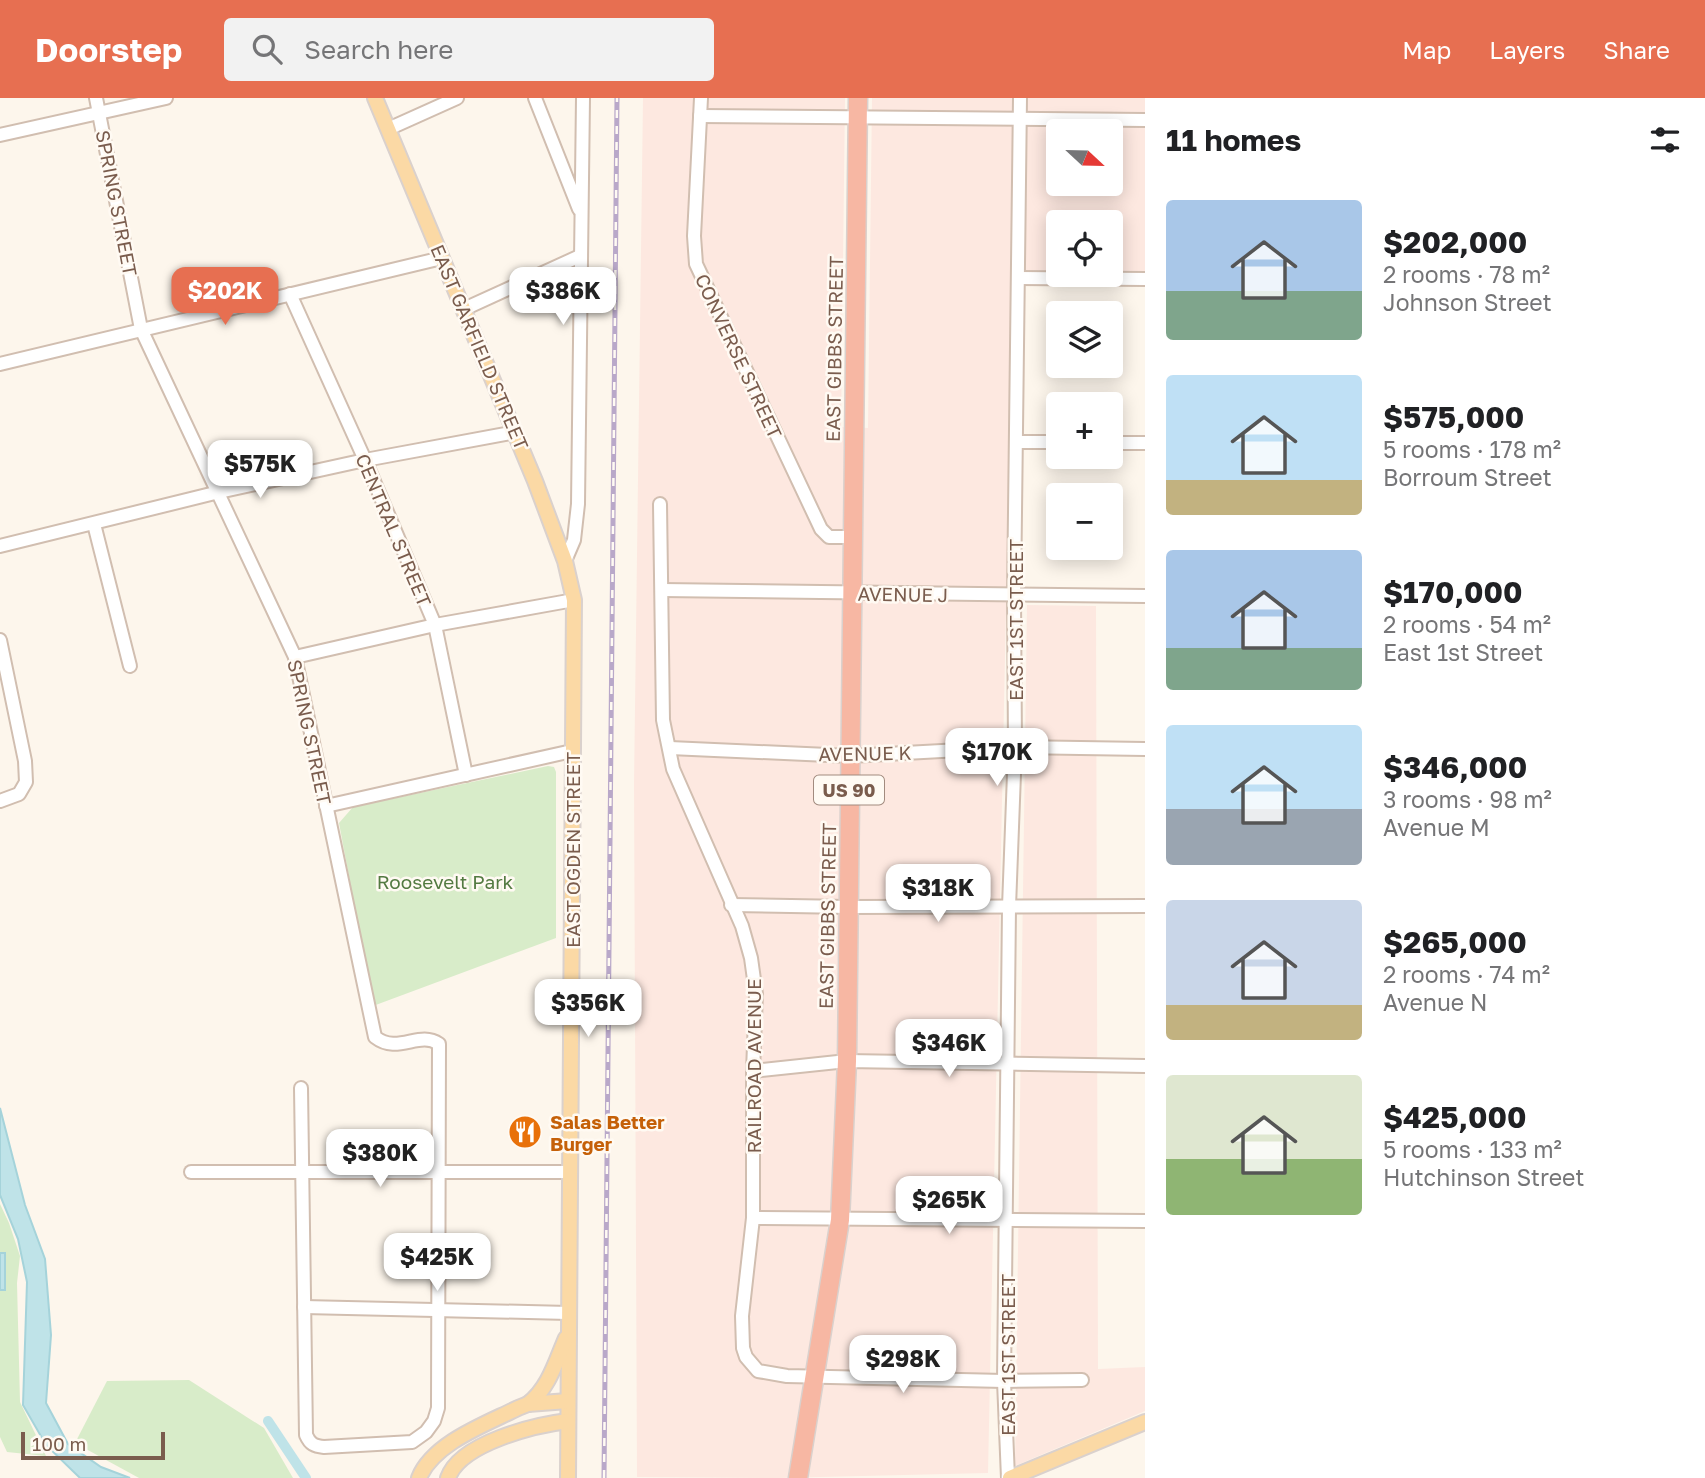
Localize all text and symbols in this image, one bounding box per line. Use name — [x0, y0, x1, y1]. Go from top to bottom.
search box — [224, 18, 714, 81]
text: Doorstep — [35, 30, 182, 69]
icon: search — [248, 30, 286, 68]
text: Search here — [304, 34, 453, 65]
text: Map — [1402, 35, 1451, 64]
text: Layers — [1489, 35, 1565, 64]
text: Share — [1603, 35, 1670, 64]
north arrow — [1046, 119, 1124, 196]
map controls — [1046, 119, 1123, 560]
icon: filters — [1646, 121, 1684, 159]
text: 11 homes — [1166, 122, 1301, 158]
street label: SPRING STREET — [92, 128, 142, 278]
button: locate — [1046, 210, 1123, 287]
text: $202,000 — [1383, 224, 1527, 260]
icon: home — [1222, 228, 1306, 312]
street label: EAST GARFIELD STREET — [426, 241, 534, 453]
street label: EAST GIBBS STREET — [821, 256, 847, 442]
text: 2 rooms · 78 m² — [1383, 260, 1550, 288]
pin: $202K — [176, 268, 274, 327]
pin: $386K — [514, 268, 612, 327]
street label: CONVERSE STREET — [691, 270, 787, 442]
text: $202K — [187, 276, 263, 304]
text: $386K — [525, 276, 601, 304]
text: Johnson Street — [1383, 288, 1552, 316]
button: layers — [1046, 301, 1123, 378]
button: + — [1046, 392, 1123, 469]
text: $575,000 — [1383, 399, 1524, 435]
icon: home — [1222, 403, 1306, 487]
text: 5 rooms · 178 m² — [1383, 435, 1561, 463]
pin: $575K — [211, 440, 309, 500]
text: $575K — [224, 449, 296, 477]
street label: CENTRAL STREET — [351, 450, 437, 610]
text: Borroum Street — [1383, 463, 1552, 491]
button: − — [1046, 483, 1123, 560]
street label: EAST 1ST STREET — [1004, 539, 1027, 701]
text: $170,000 — [1383, 574, 1523, 610]
icon: home — [1222, 578, 1306, 662]
street label: AVENUE J — [858, 582, 948, 606]
text: 2 rooms · 54 m² — [1383, 610, 1551, 638]
text: East 1st Street — [1383, 638, 1543, 666]
street label: SPRING STREET — [283, 657, 337, 807]
pin: $170K — [948, 728, 1046, 788]
text: $170K — [961, 737, 1033, 765]
street label: AVENUE K — [818, 741, 912, 765]
text: $346,000 — [1383, 749, 1527, 785]
street label: EAST OGDEN STREET — [561, 752, 584, 948]
icon: home — [1222, 753, 1306, 837]
road number: US 90 — [814, 776, 884, 804]
text: 3 rooms · 98 m² — [1383, 785, 1552, 813]
text: Avenue M — [1383, 813, 1490, 841]
street label: EAST GIBBS STREET — [814, 823, 840, 1009]
pin: $318K — [889, 864, 987, 924]
park label: Roosevelt Park — [377, 870, 514, 893]
text: $318K — [902, 873, 974, 901]
text: $265,000 — [1383, 924, 1527, 960]
icon: home — [1222, 928, 1306, 1012]
text: 2 rooms · 74 m² — [1383, 960, 1550, 988]
street label: RAILROAD AVENUE — [742, 978, 765, 1154]
pin: $356K — [539, 979, 637, 1039]
text: $356K — [551, 988, 625, 1016]
text: Avenue N — [1383, 988, 1487, 1016]
pin: $346K — [900, 1020, 998, 1079]
text: $346K — [911, 1028, 987, 1056]
text: $425,000 — [1383, 1099, 1527, 1135]
icon: home — [1222, 1103, 1306, 1187]
place label: Salas Better Burger — [550, 1110, 665, 1155]
restaurant icon: Salas Better Burger — [506, 1113, 544, 1151]
pin: $380K — [331, 1130, 429, 1189]
text: 5 rooms · 133 m² — [1383, 1135, 1562, 1163]
text: $380K — [342, 1138, 418, 1166]
text: Hutchinson Street — [1383, 1163, 1585, 1191]
pin: $265K — [900, 1176, 998, 1236]
text: $265K — [912, 1185, 986, 1213]
pin: $425K — [388, 1234, 486, 1293]
text: $425K — [400, 1242, 474, 1270]
street label: EAST 1ST STREET — [996, 1274, 1019, 1436]
pin: $298K — [854, 1336, 952, 1395]
text: $298K — [865, 1344, 941, 1372]
scale bar — [21, 1429, 164, 1461]
text: 100 m — [32, 1432, 86, 1455]

